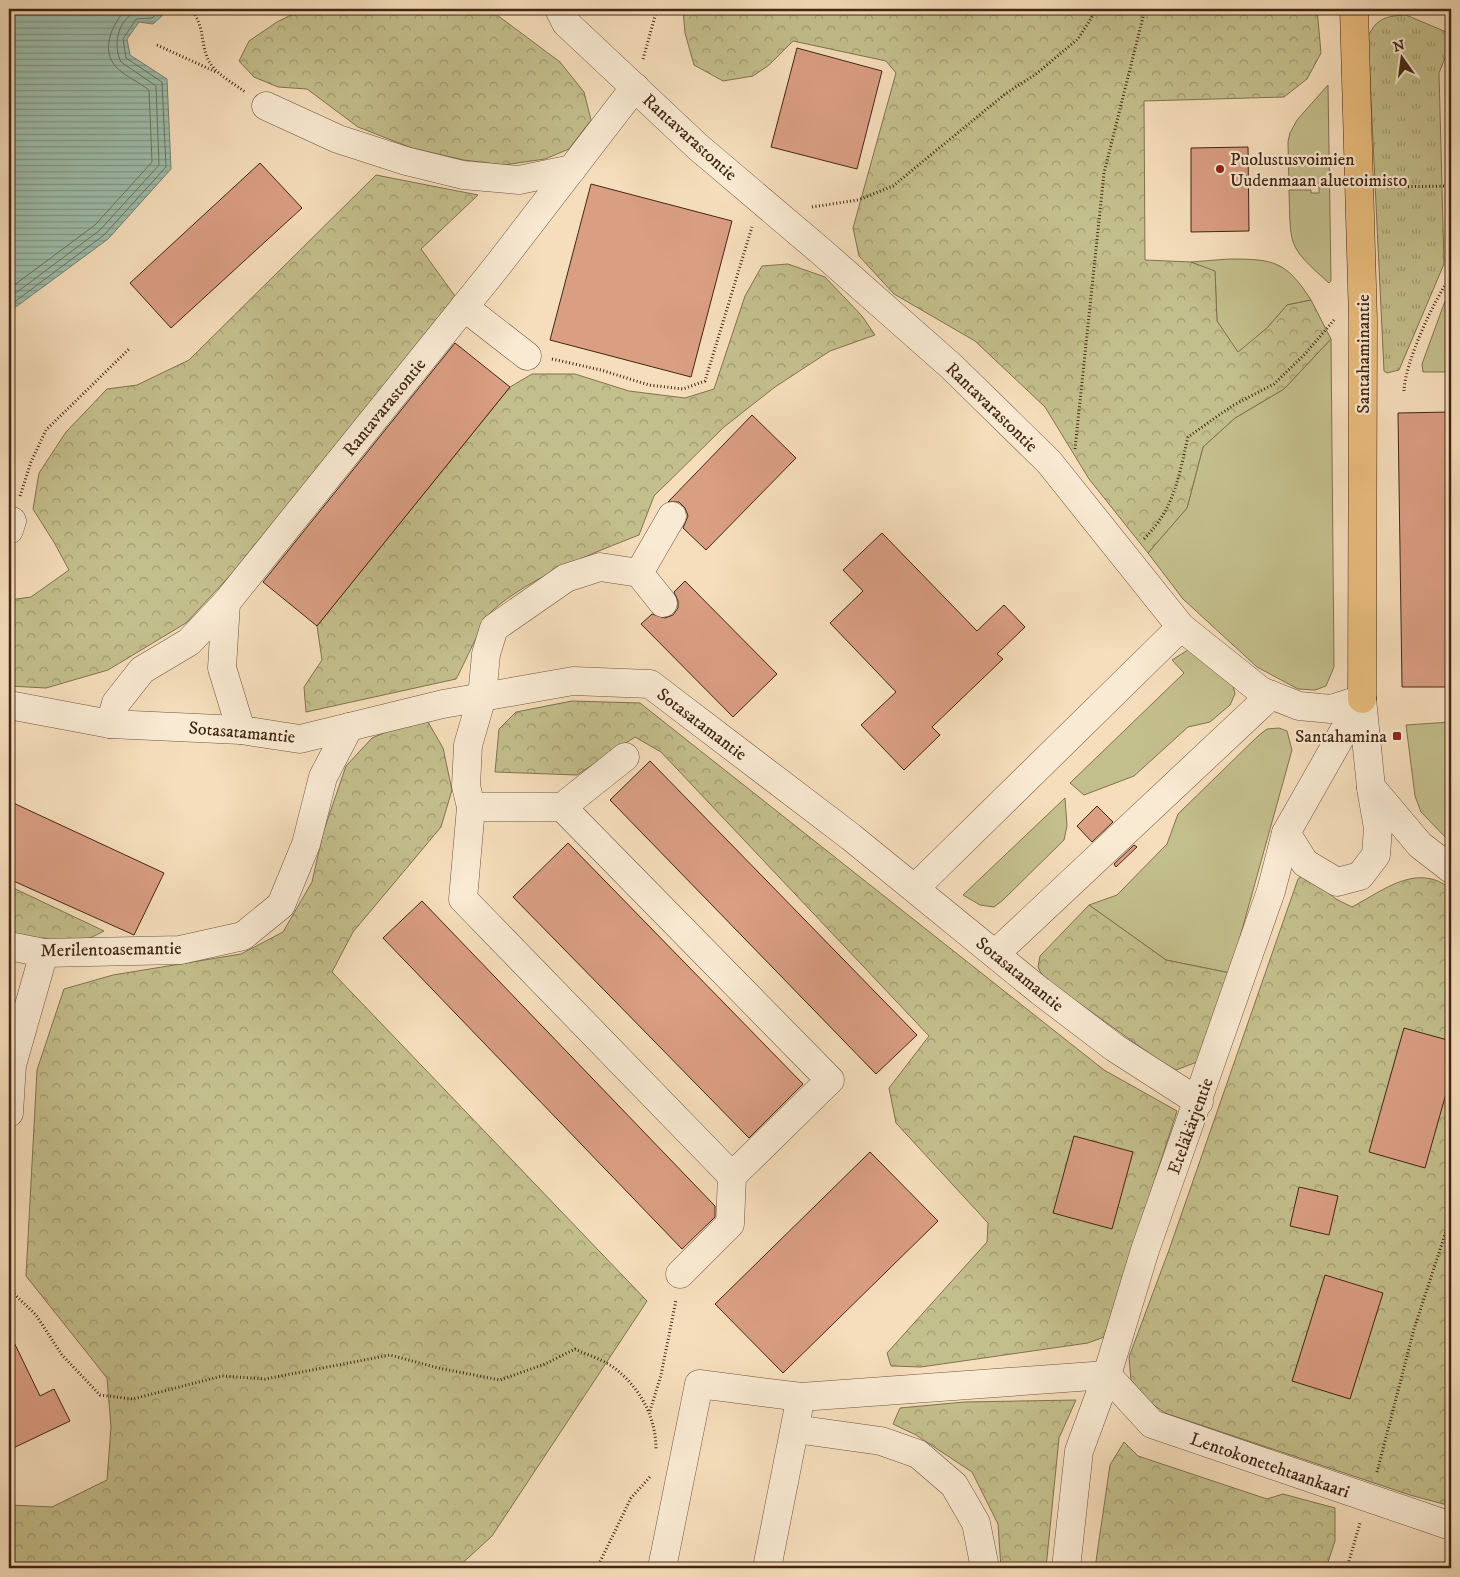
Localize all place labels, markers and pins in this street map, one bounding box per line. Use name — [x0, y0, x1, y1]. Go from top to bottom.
place label: Puolustusvoimien Uudenmaan aluetoimisto — [1230, 149, 1407, 192]
marker: Puolustusvoimien Uudenmaan aluetoimisto — [1214, 163, 1226, 175]
place label: Santahamina — [1295, 726, 1387, 748]
marker: Santahamina — [1391, 730, 1403, 742]

